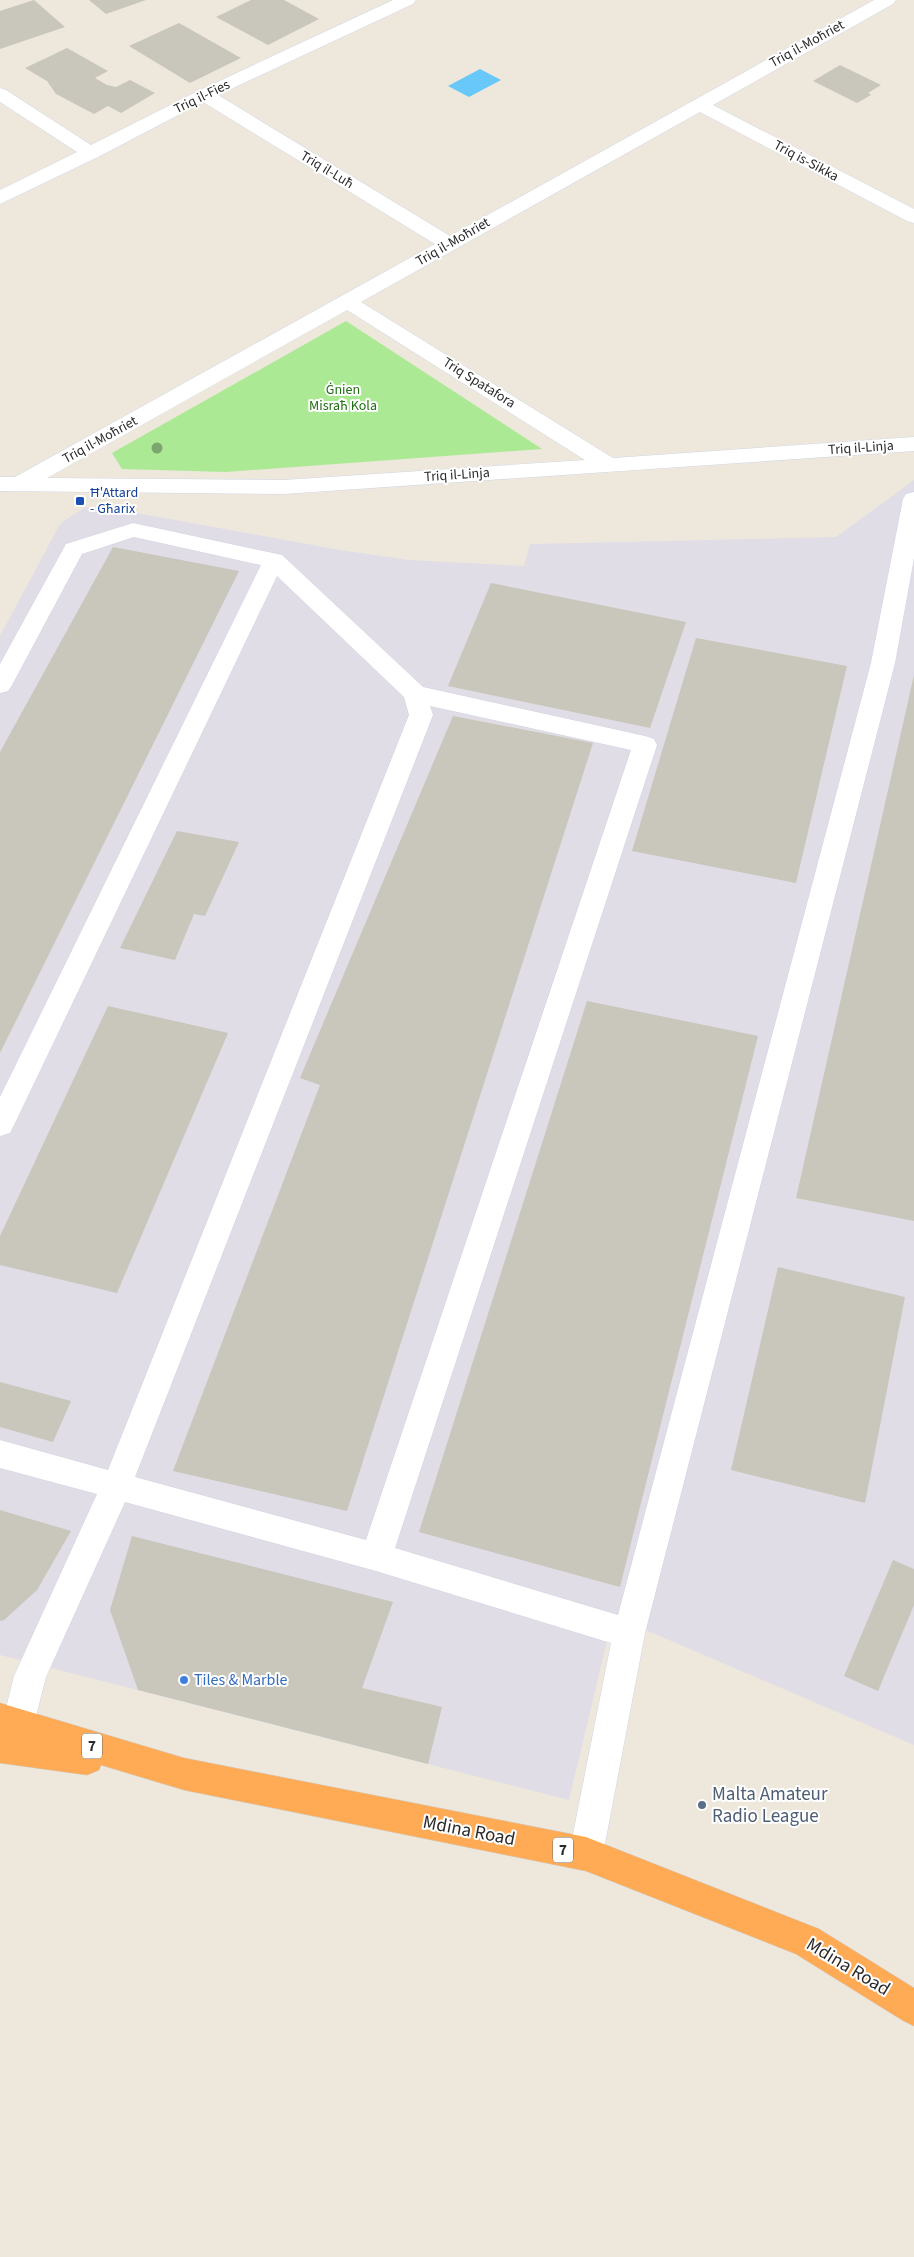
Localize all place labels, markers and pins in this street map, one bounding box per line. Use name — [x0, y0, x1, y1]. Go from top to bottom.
place label: Ħ'Attard - Għarix — [90, 483, 138, 519]
marker: Ħ'Attard - Għarix — [74, 495, 86, 507]
place label: Tiles & Marble — [194, 1669, 288, 1691]
marker: Tiles & Marble — [178, 1674, 190, 1686]
place label: Malta Amateur Radio League — [712, 1781, 828, 1830]
marker: Malta Amateur Radio League — [696, 1799, 708, 1811]

